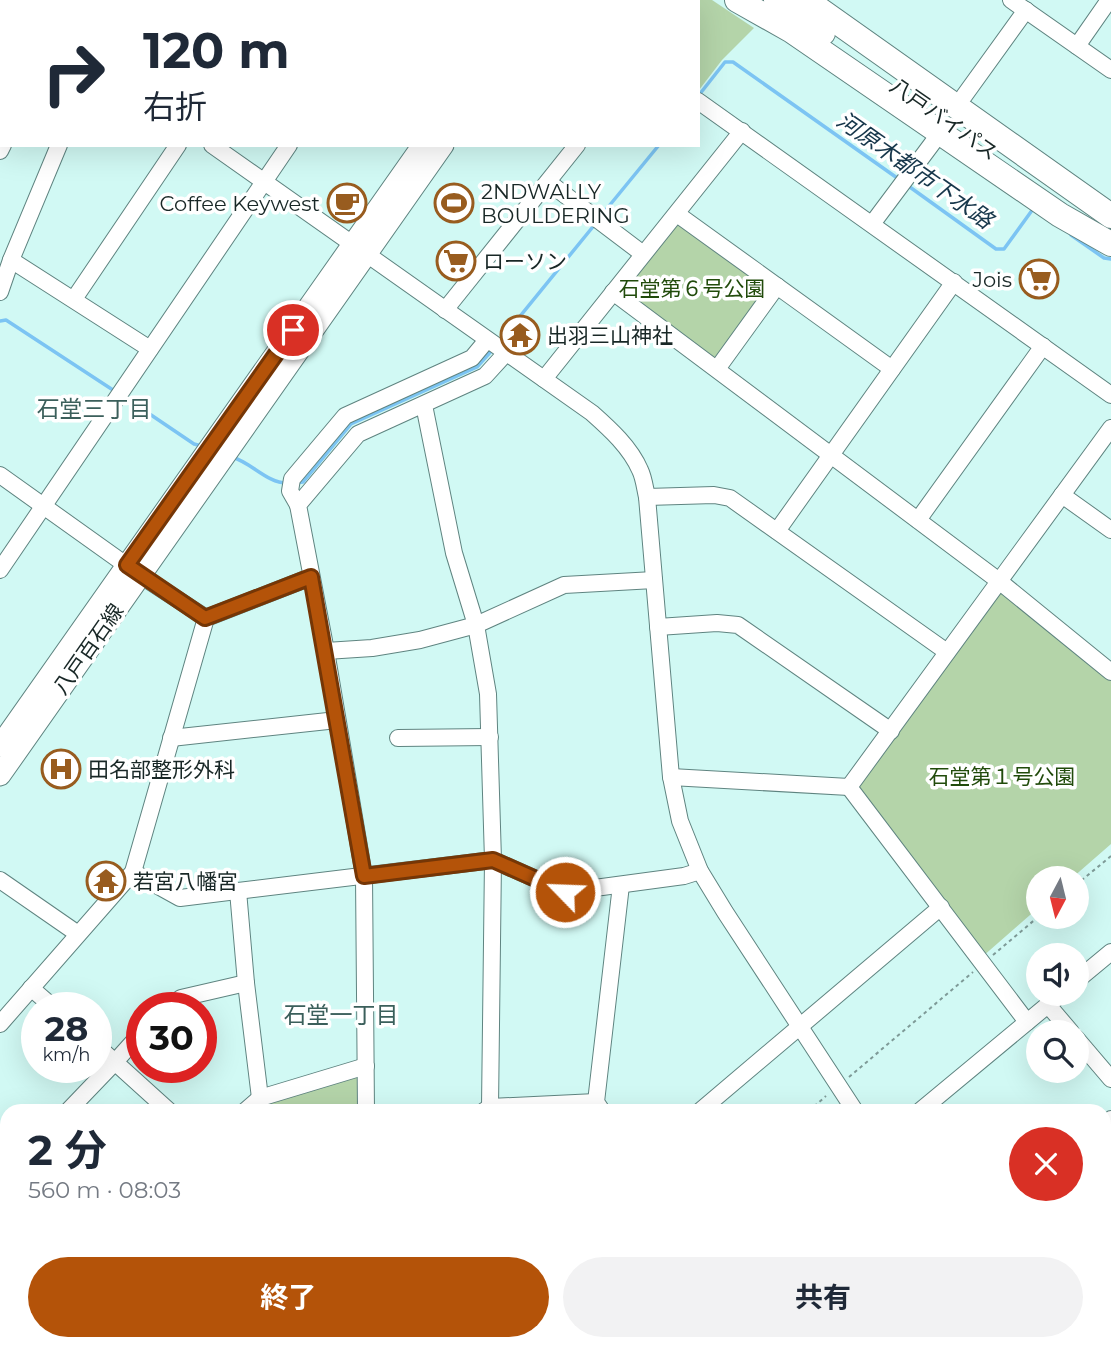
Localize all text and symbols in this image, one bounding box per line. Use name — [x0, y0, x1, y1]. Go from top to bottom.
text: 120 m — [143, 21, 290, 80]
icon: right — [28, 28, 119, 119]
street label: 八戸バイパス — [885, 73, 1003, 165]
text: 右折 — [143, 87, 207, 126]
water label: 河原木都市下水路 — [832, 106, 1000, 235]
place label: 2NDWALLY BOULDERING — [481, 179, 630, 228]
cafe icon: Coffee Keywest — [326, 182, 368, 224]
sports icon: 2NDWALLY BOULDERING — [433, 182, 475, 224]
place label: Coffee Keywest — [160, 191, 320, 216]
supermarket icon: ローソン — [435, 240, 477, 282]
place label: ローソン — [483, 249, 567, 274]
supermarket icon: Jois — [1018, 258, 1060, 300]
place label: Jois — [971, 267, 1012, 292]
park label: 石堂第６号公園 — [619, 276, 766, 301]
pin — [263, 300, 323, 360]
icon: arrive — [274, 311, 312, 349]
temple icon: 出羽三山神社 — [499, 314, 541, 356]
place label: 出羽三山神社 — [547, 323, 673, 348]
district label: 石堂三丁目 — [37, 395, 152, 423]
street label: 八戸百石線 — [48, 599, 128, 699]
hospital icon: 田名部整形外科 — [40, 748, 82, 790]
place label: 田名部整形外科 — [88, 757, 235, 782]
park label: 石堂第１号公園 — [929, 764, 1076, 789]
position arrow — [528, 855, 602, 929]
temple icon: 若宮八幡宮 — [85, 860, 127, 902]
north arrow — [1026, 866, 1088, 929]
map controls — [1026, 866, 1089, 1083]
place label: 若宮八幡宮 — [133, 869, 238, 894]
button: sound — [1026, 943, 1089, 1006]
speed limit sign: 30 — [126, 992, 217, 1083]
district label: 石堂一丁目 — [284, 1001, 399, 1029]
text: 28 — [45, 1007, 88, 1050]
button: search — [1026, 1020, 1089, 1083]
text: km/h — [42, 1044, 91, 1066]
text: 2 分 — [28, 1124, 107, 1176]
button: close — [1009, 1127, 1083, 1201]
text: 560 m · 08:03 — [28, 1176, 181, 1204]
button: 終了 — [28, 1257, 549, 1337]
button: 共有 — [563, 1257, 1083, 1337]

